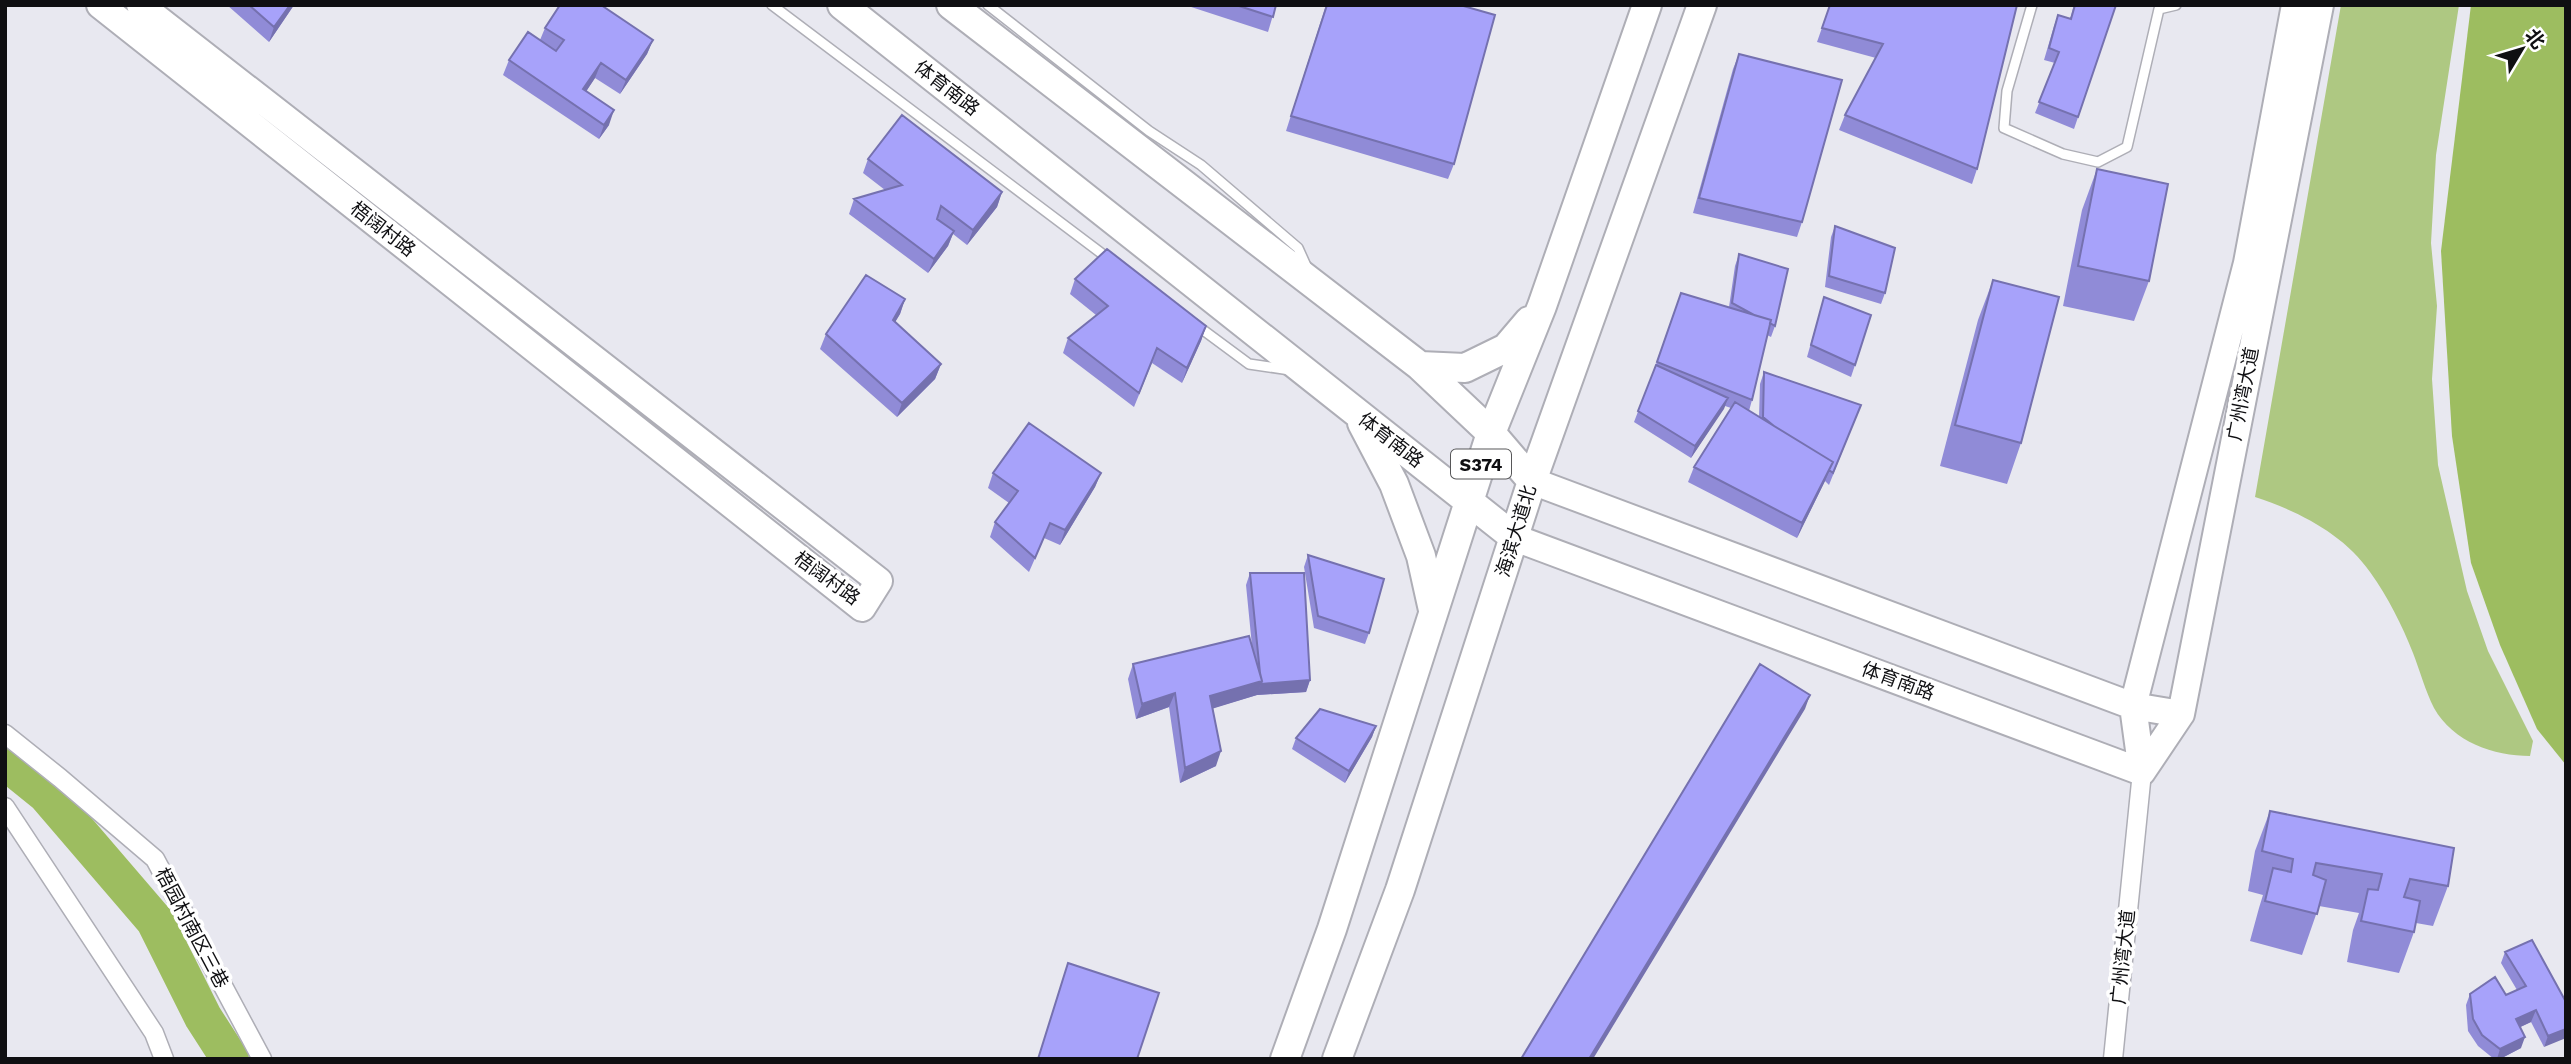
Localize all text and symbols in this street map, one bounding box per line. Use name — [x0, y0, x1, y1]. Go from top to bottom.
north arrow — [2487, 14, 2557, 84]
text: 北 — [2520, 24, 2550, 53]
street label: 体育南路 — [910, 56, 984, 120]
street label: 梧阔村路 — [346, 197, 420, 261]
street label: 广州湾大道 — [2223, 345, 2263, 443]
street label: 体育南路 — [1354, 408, 1428, 472]
road number: S374 — [1451, 450, 1511, 478]
street label: 海滨大道北 — [1491, 482, 1541, 580]
street label: 梧阔村路 — [789, 546, 865, 610]
street label: 体育南路 — [1858, 657, 1938, 705]
street label: 梧园村南区三巷 — [151, 864, 233, 992]
street label: 广州湾大道 — [2107, 909, 2139, 1005]

